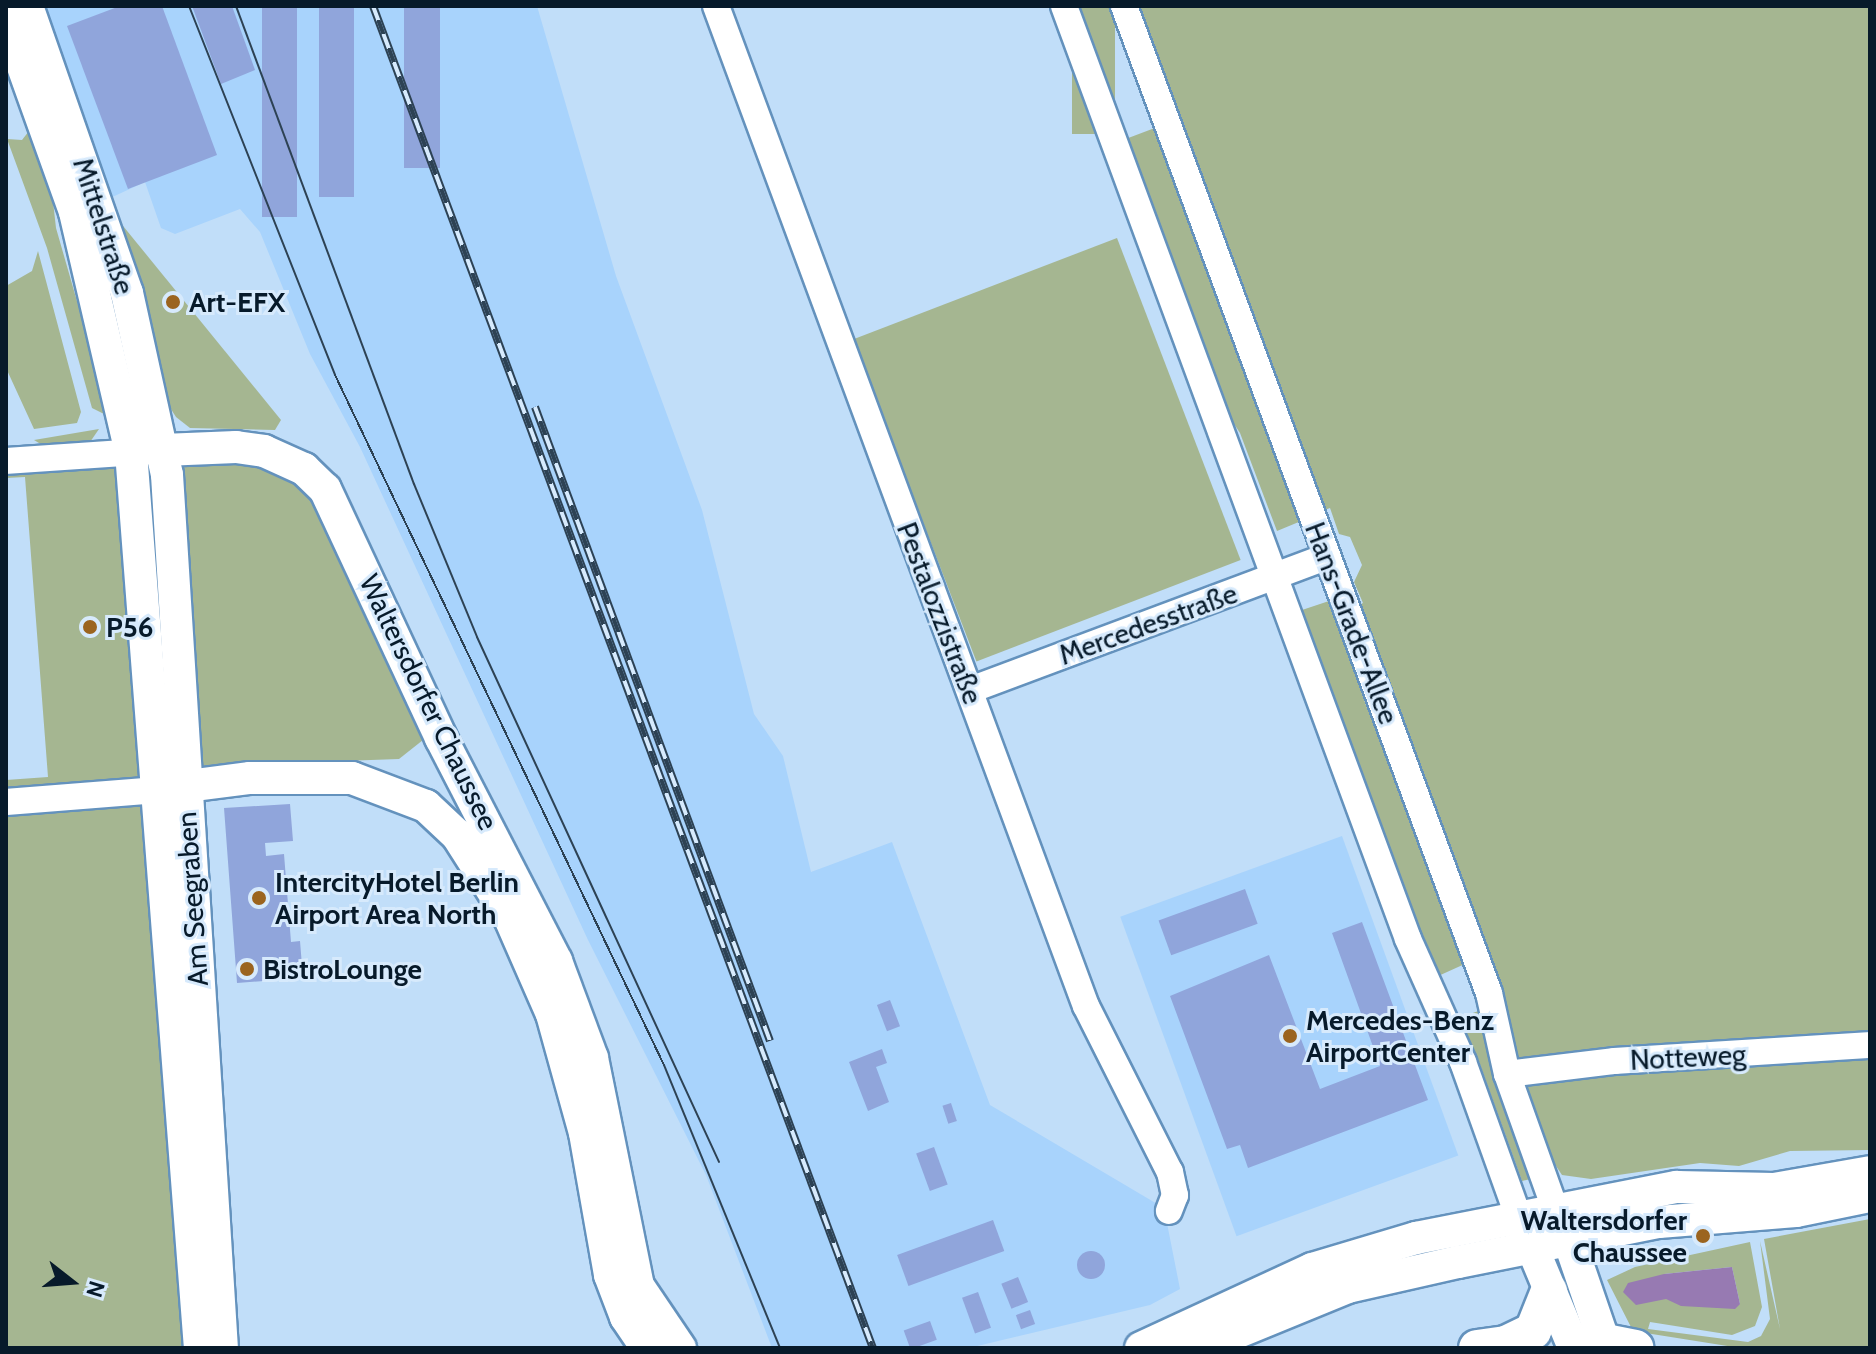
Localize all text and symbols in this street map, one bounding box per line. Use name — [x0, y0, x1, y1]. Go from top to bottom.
street label: Mittelstraße — [66, 153, 142, 299]
place label: Art-EFX — [189, 285, 285, 319]
marker: Art-EFX — [164, 293, 182, 311]
street label: Pestalozzistraße — [890, 517, 990, 709]
street label: Hans-Grade-Allee — [1298, 517, 1406, 729]
street label: Waltersdorfer Chaussee — [353, 569, 505, 835]
street label: Mercedesstraße — [1054, 576, 1242, 672]
place label: P56 — [106, 610, 153, 644]
marker: P56 — [81, 618, 99, 636]
street label: Am Seegraben — [169, 811, 215, 987]
place label: IntercityHotel Berlin Airport Area North — [275, 865, 519, 931]
marker: IntercityHotel Berlin Airport Area North — [250, 889, 268, 907]
place label: BistroLounge — [263, 952, 422, 986]
marker: BistroLounge — [238, 960, 256, 978]
place label: Mercedes-Benz AirportCenter — [1306, 1003, 1494, 1069]
marker: Mercedes-Benz AirportCenter — [1281, 1027, 1299, 1045]
street label: Notteweg — [1629, 1037, 1747, 1077]
place label: Waltersdorfer Chaussee — [1521, 1203, 1687, 1269]
marker: Waltersdorfer Chaussee — [1694, 1227, 1712, 1245]
north arrow — [32, 1242, 112, 1322]
text: N — [80, 1278, 111, 1301]

